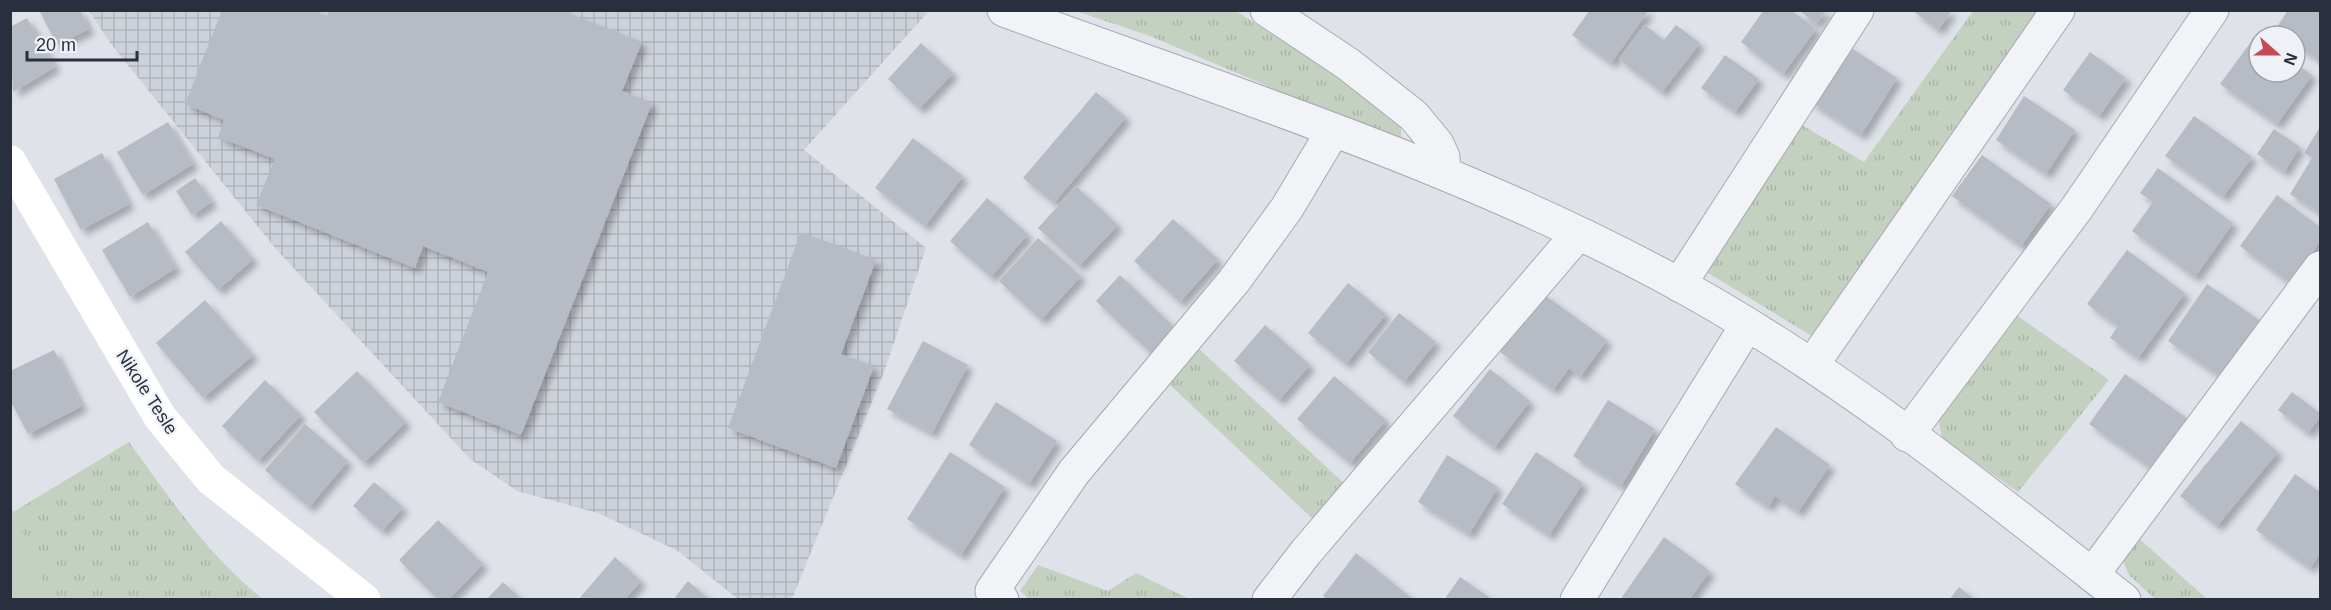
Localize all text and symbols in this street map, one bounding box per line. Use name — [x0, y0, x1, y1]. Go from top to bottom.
scale bar — [27, 24, 136, 62]
north arrow — [2247, 24, 2307, 84]
text: 20 m — [36, 35, 76, 55]
text: N — [2281, 51, 2301, 68]
street label: Nikole Tesle — [112, 346, 182, 438]

